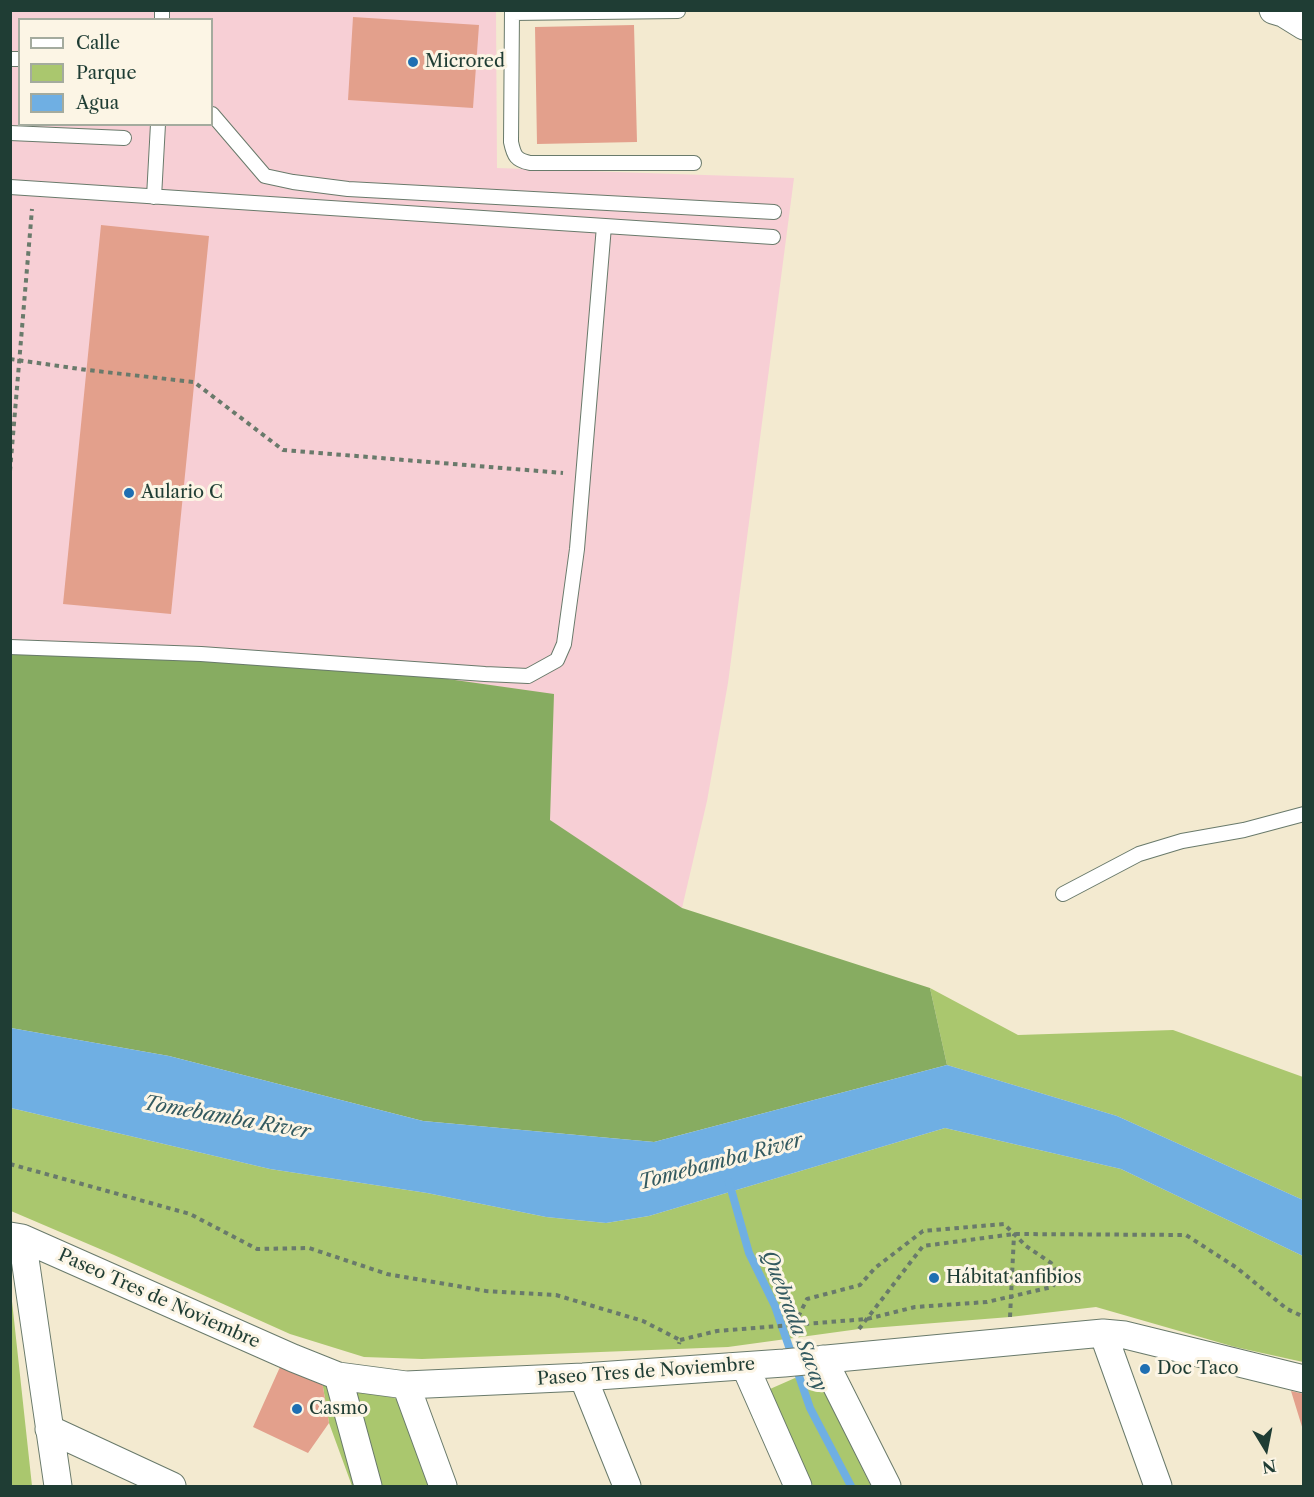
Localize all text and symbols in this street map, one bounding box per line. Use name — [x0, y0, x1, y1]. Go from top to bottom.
legend — [18, 18, 213, 126]
text: Calle — [76, 32, 120, 54]
place label: Microred — [425, 51, 505, 73]
marker: Microred — [406, 55, 420, 69]
text: Parque — [76, 62, 137, 84]
text: Agua — [76, 92, 119, 114]
place label: Aulario C — [141, 482, 223, 504]
marker: Aulario C — [122, 486, 136, 500]
water label: Tomebamba River — [142, 1092, 312, 1144]
water label: Tomebamba River — [636, 1129, 806, 1195]
street label: Paseo Tres de Noviembre — [55, 1245, 263, 1353]
water label: Quebrada Sacay — [756, 1247, 832, 1395]
place label: Hábitat anfibios — [946, 1267, 1081, 1289]
marker: Hábitat anfibios — [927, 1271, 941, 1285]
street label: Paseo Tres de Noviembre — [536, 1354, 756, 1390]
place label: Doc Taco — [1157, 1358, 1239, 1380]
marker: Doc Taco — [1138, 1362, 1152, 1376]
place label: Casmo — [309, 1398, 368, 1420]
marker: Casmo — [290, 1402, 304, 1416]
north arrow — [1236, 1419, 1296, 1479]
text: N — [1261, 1456, 1278, 1478]

